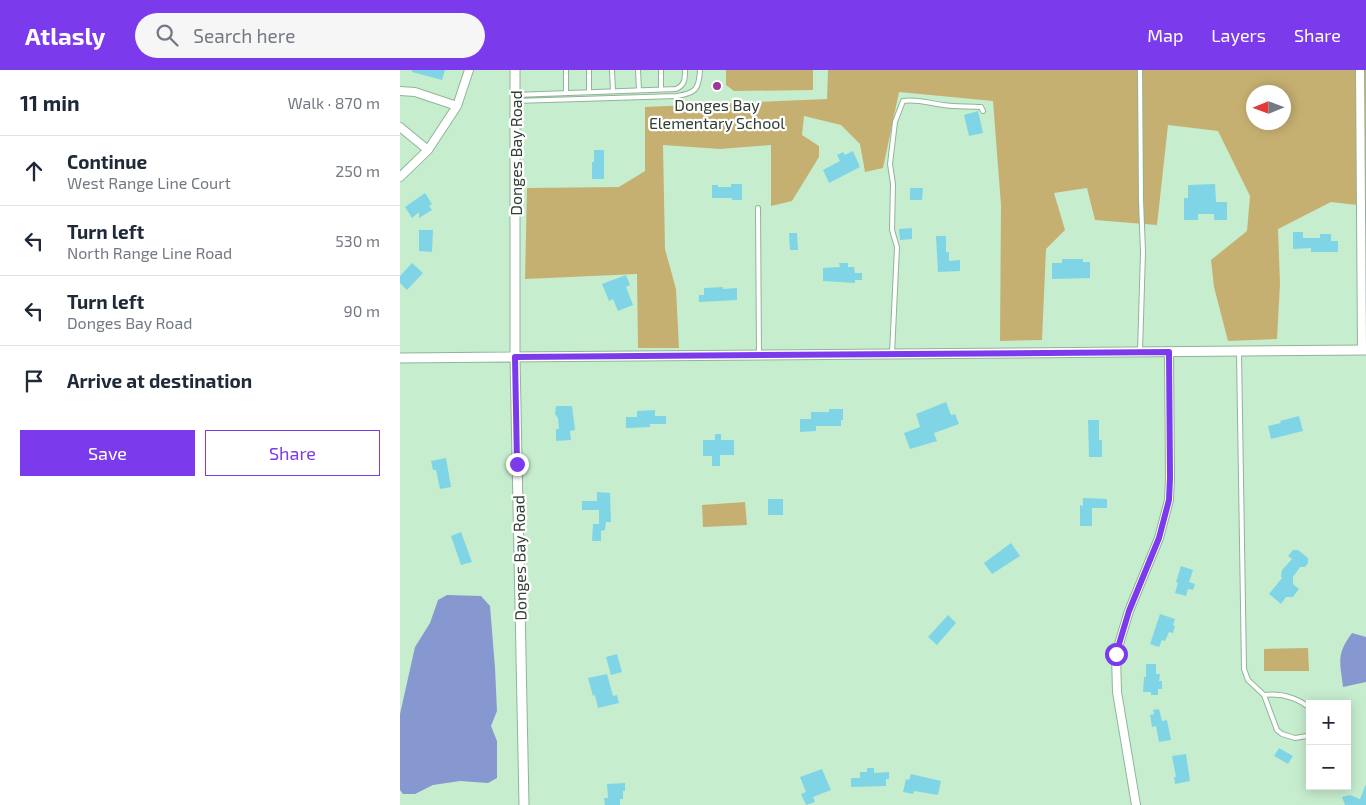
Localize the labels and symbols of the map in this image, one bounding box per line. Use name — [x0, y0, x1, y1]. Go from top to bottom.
marker: Donges Bay Elementary School — [711, 80, 723, 92]
north arrow — [1246, 85, 1291, 130]
street label: Donges Bay Road — [506, 90, 525, 216]
place label: Donges Bay Elementary School — [649, 95, 785, 132]
route end — [506, 453, 529, 476]
street label: Donges Bay Road — [508, 495, 530, 621]
route start — [1105, 643, 1128, 666]

